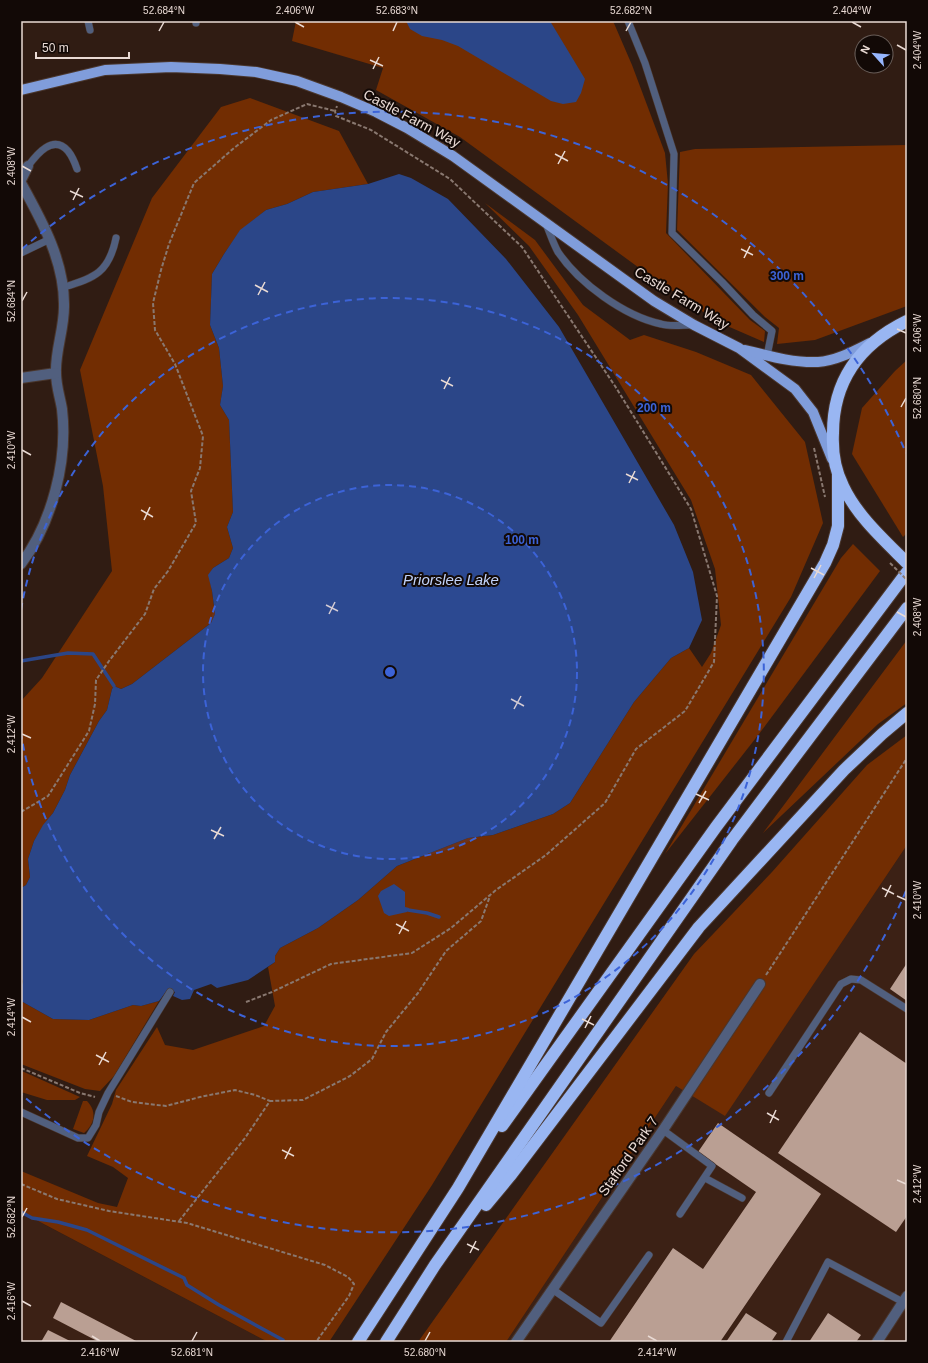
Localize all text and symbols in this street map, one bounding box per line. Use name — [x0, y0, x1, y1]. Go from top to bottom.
text: 52.684°N — [143, 5, 185, 16]
text: 2.406°W — [276, 5, 315, 16]
text: 52.683°N — [376, 5, 418, 16]
text: 52.682°N — [610, 5, 652, 16]
text: 2.404°W — [833, 5, 872, 16]
text: 2.404°W — [912, 30, 923, 69]
scale bar — [36, 34, 129, 60]
north arrow — [854, 34, 894, 74]
text: 50 m — [42, 41, 69, 55]
text: N — [858, 43, 872, 56]
street label: Castle Farm Way — [361, 86, 463, 150]
text: 2.408°W — [6, 146, 17, 185]
street label: Castle Farm Way — [632, 263, 732, 333]
text: 300 m — [770, 269, 804, 283]
text: 52.684°N — [6, 280, 17, 322]
text: 2.406°W — [912, 313, 923, 352]
text: 52.680°N — [912, 377, 923, 419]
text: 200 m — [637, 401, 671, 415]
text: 2.410°W — [6, 430, 17, 469]
text: 100 m — [505, 533, 539, 547]
water label: Priorslee Lake — [403, 571, 499, 588]
text: 2.408°W — [912, 597, 923, 636]
centre of rings — [383, 665, 397, 679]
text: 2.412°W — [6, 714, 17, 753]
text: 2.410°W — [912, 880, 923, 919]
text: 2.414°W — [6, 997, 17, 1036]
street label: Stafford Park 7 — [595, 1113, 661, 1199]
text: 2.412°W — [912, 1164, 923, 1203]
text: 52.682°N — [6, 1196, 17, 1238]
text: 2.416°W — [6, 1281, 17, 1320]
text: 2.416°W — [81, 1347, 120, 1358]
text: 52.681°N — [171, 1347, 213, 1358]
text: 52.680°N — [404, 1347, 446, 1358]
text: 2.414°W — [638, 1347, 677, 1358]

